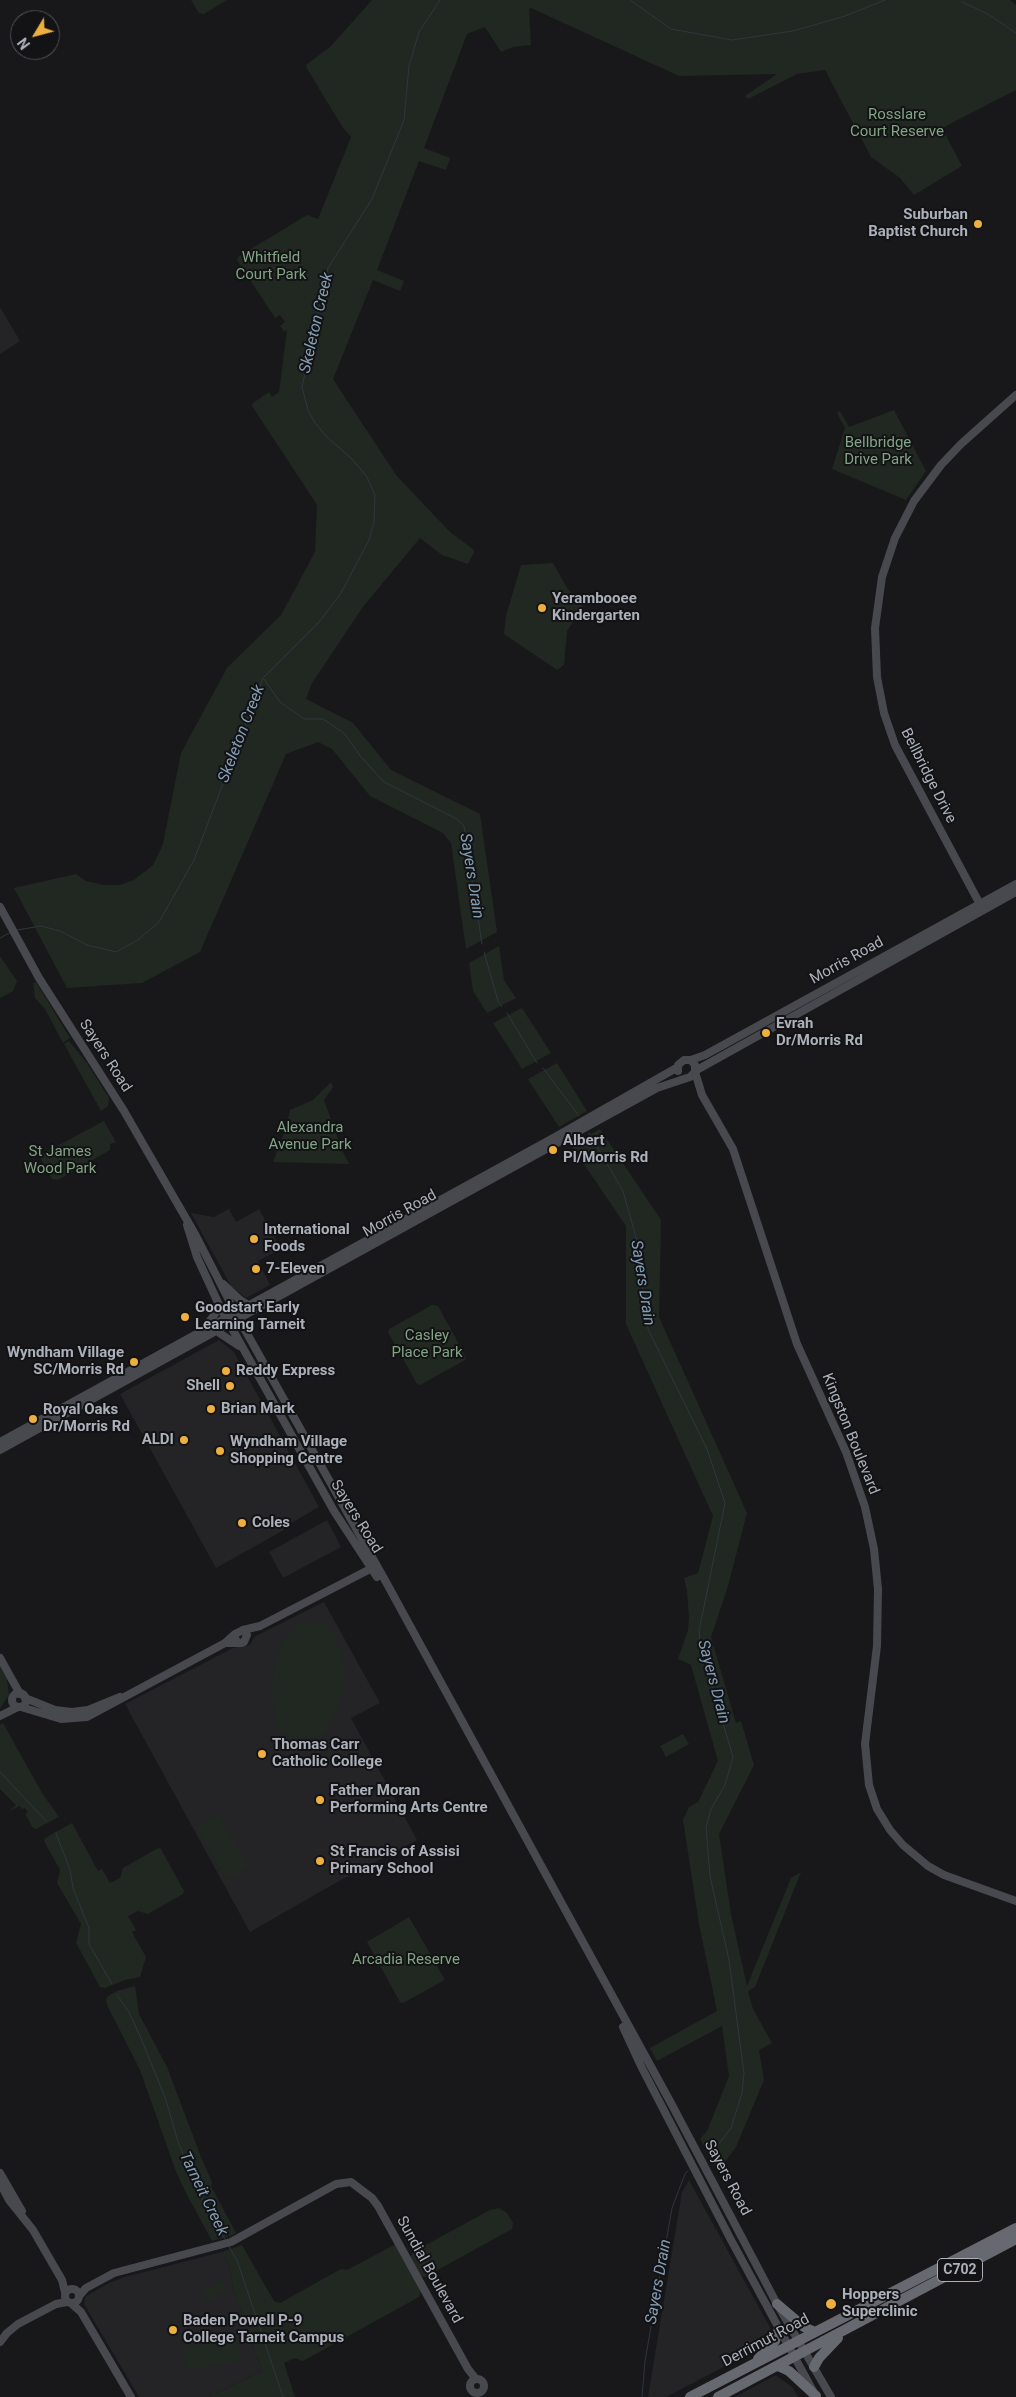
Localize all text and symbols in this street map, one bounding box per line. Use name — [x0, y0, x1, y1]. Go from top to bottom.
north arrow — [10, 10, 60, 60]
text: N — [14, 35, 33, 52]
park label: Rosslare Court Reserve — [850, 106, 944, 141]
place label: Suburban Baptist Church — [868, 206, 968, 241]
marker: Suburban Baptist Church — [972, 218, 984, 230]
park label: Whitfield Court Park — [236, 249, 306, 284]
water label: Skeleton Creek — [296, 271, 338, 375]
park label: Bellbridge Drive Park — [844, 434, 912, 469]
place label: Yerambooee Kindergarten — [552, 590, 640, 625]
marker: Yerambooee Kindergarten — [536, 602, 548, 614]
water label: Skeleton Creek — [215, 682, 269, 786]
street label: Bellbridge Drive — [896, 726, 960, 826]
water label: Sayers Drain — [455, 832, 487, 920]
street label: Morris Road — [807, 933, 887, 989]
place label: Evrah Dr/Morris Rd — [776, 1015, 863, 1050]
street label: Sayers Road — [75, 1016, 135, 1096]
marker: Evrah Dr/Morris Rd — [760, 1027, 772, 1039]
park label: Alexandra Avenue Park — [269, 1119, 351, 1154]
place label: Albert Pl/Morris Rd — [563, 1132, 648, 1167]
park label: St James Wood Park — [24, 1143, 96, 1178]
marker: Albert Pl/Morris Rd — [547, 1144, 559, 1156]
street label: Morris Road — [360, 1186, 440, 1242]
place label: International Foods — [264, 1221, 350, 1256]
marker: International Foods — [248, 1233, 260, 1245]
water label: Sayers Drain — [626, 1239, 658, 1327]
place label: 7-Eleven — [266, 1260, 325, 1278]
marker: 7-Eleven — [250, 1263, 262, 1275]
place label: Goodstart Early Learning Tarneit — [195, 1299, 305, 1334]
marker: Goodstart Early Learning Tarneit — [179, 1311, 191, 1323]
park label: Casley Place Park — [391, 1327, 463, 1362]
place label: Wyndham Village SC/Morris Rd — [7, 1344, 124, 1379]
marker: Wyndham Village SC/Morris Rd — [128, 1356, 140, 1368]
place label: Reddy Express — [236, 1362, 335, 1380]
marker: Reddy Express — [220, 1365, 232, 1377]
street label: Kingston Boulevard — [817, 1371, 883, 1497]
place label: Shell — [186, 1377, 220, 1395]
marker: Shell — [224, 1380, 236, 1392]
place label: Brian Mark — [221, 1400, 295, 1418]
place label: Royal Oaks Dr/Morris Rd — [43, 1401, 130, 1436]
marker: Brian Mark — [205, 1403, 217, 1415]
marker: Royal Oaks Dr/Morris Rd — [27, 1413, 39, 1425]
place label: ALDI — [142, 1431, 174, 1449]
place label: Wyndham Village Shopping Centre — [230, 1433, 347, 1468]
marker: ALDI — [178, 1434, 190, 1446]
marker: Wyndham Village Shopping Centre — [214, 1445, 226, 1457]
street label: Sayers Road — [326, 1477, 386, 1557]
place label: Coles — [252, 1514, 290, 1532]
marker: Coles — [236, 1517, 248, 1529]
water label: Sayers Drain — [693, 1638, 733, 1726]
place label: Thomas Carr Catholic College — [272, 1736, 382, 1771]
marker: Thomas Carr Catholic College — [256, 1748, 268, 1760]
place label: Father Moran Performing Arts Centre — [330, 1782, 488, 1817]
marker: Father Moran Performing Arts Centre — [314, 1794, 326, 1806]
place label: St Francis of Assisi Primary School — [330, 1843, 460, 1878]
marker: St Francis of Assisi Primary School — [314, 1855, 326, 1867]
park label: Arcadia Reserve — [352, 1951, 460, 1969]
street label: Sayers Road — [700, 2137, 754, 2219]
water label: Tarneit Creek — [174, 2149, 232, 2239]
street label: Sundial Boulevard — [392, 2213, 466, 2327]
water label: Sayers Drain — [642, 2238, 676, 2326]
road number: C702 — [938, 2258, 982, 2282]
place label: Hoppers Superclinic — [842, 2286, 917, 2321]
marker: Hoppers Superclinic — [824, 2297, 838, 2311]
street label: Derrimut Road — [719, 2311, 813, 2371]
place label: Baden Powell P-9 College Tarneit Campus — [183, 2312, 344, 2347]
marker: Baden Powell P-9 College Tarneit Campus — [167, 2324, 179, 2336]

